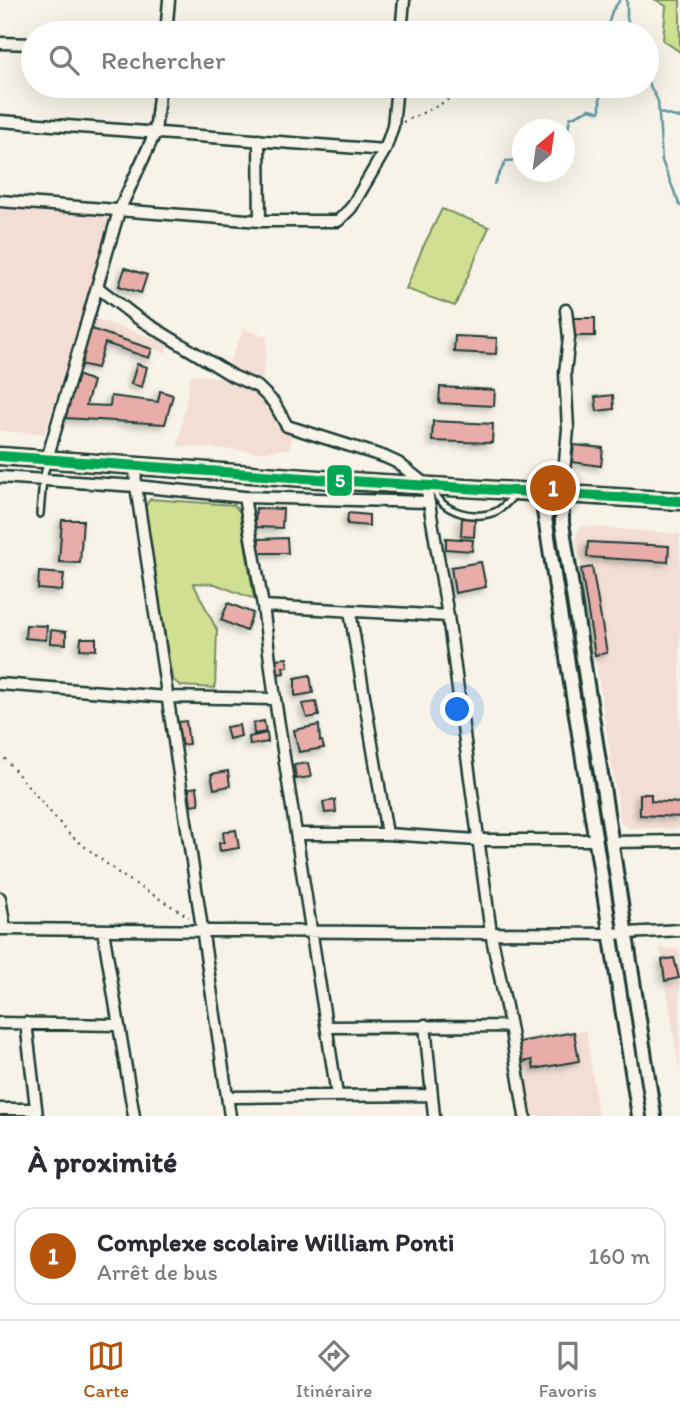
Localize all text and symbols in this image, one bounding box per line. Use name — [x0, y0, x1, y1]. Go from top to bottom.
search box — [21, 21, 659, 98]
icon: search — [45, 41, 83, 79]
text: Rechercher — [101, 44, 225, 76]
north arrow — [512, 119, 575, 182]
pin: 1 — [530, 462, 576, 514]
line badge: 5 — [326, 464, 353, 497]
text: 5 — [335, 469, 345, 492]
your location — [440, 692, 474, 726]
text: À proximité — [28, 1143, 177, 1180]
text: Complexe scolaire William Ponti — [97, 1226, 454, 1258]
text: 1 — [48, 1242, 58, 1270]
text: 160 m — [588, 1242, 650, 1270]
text: Arrêt de bus — [97, 1258, 218, 1286]
tab: Carte — [83, 1337, 129, 1402]
tab: Itinéraire — [296, 1337, 372, 1402]
tab: Favoris — [539, 1337, 597, 1402]

